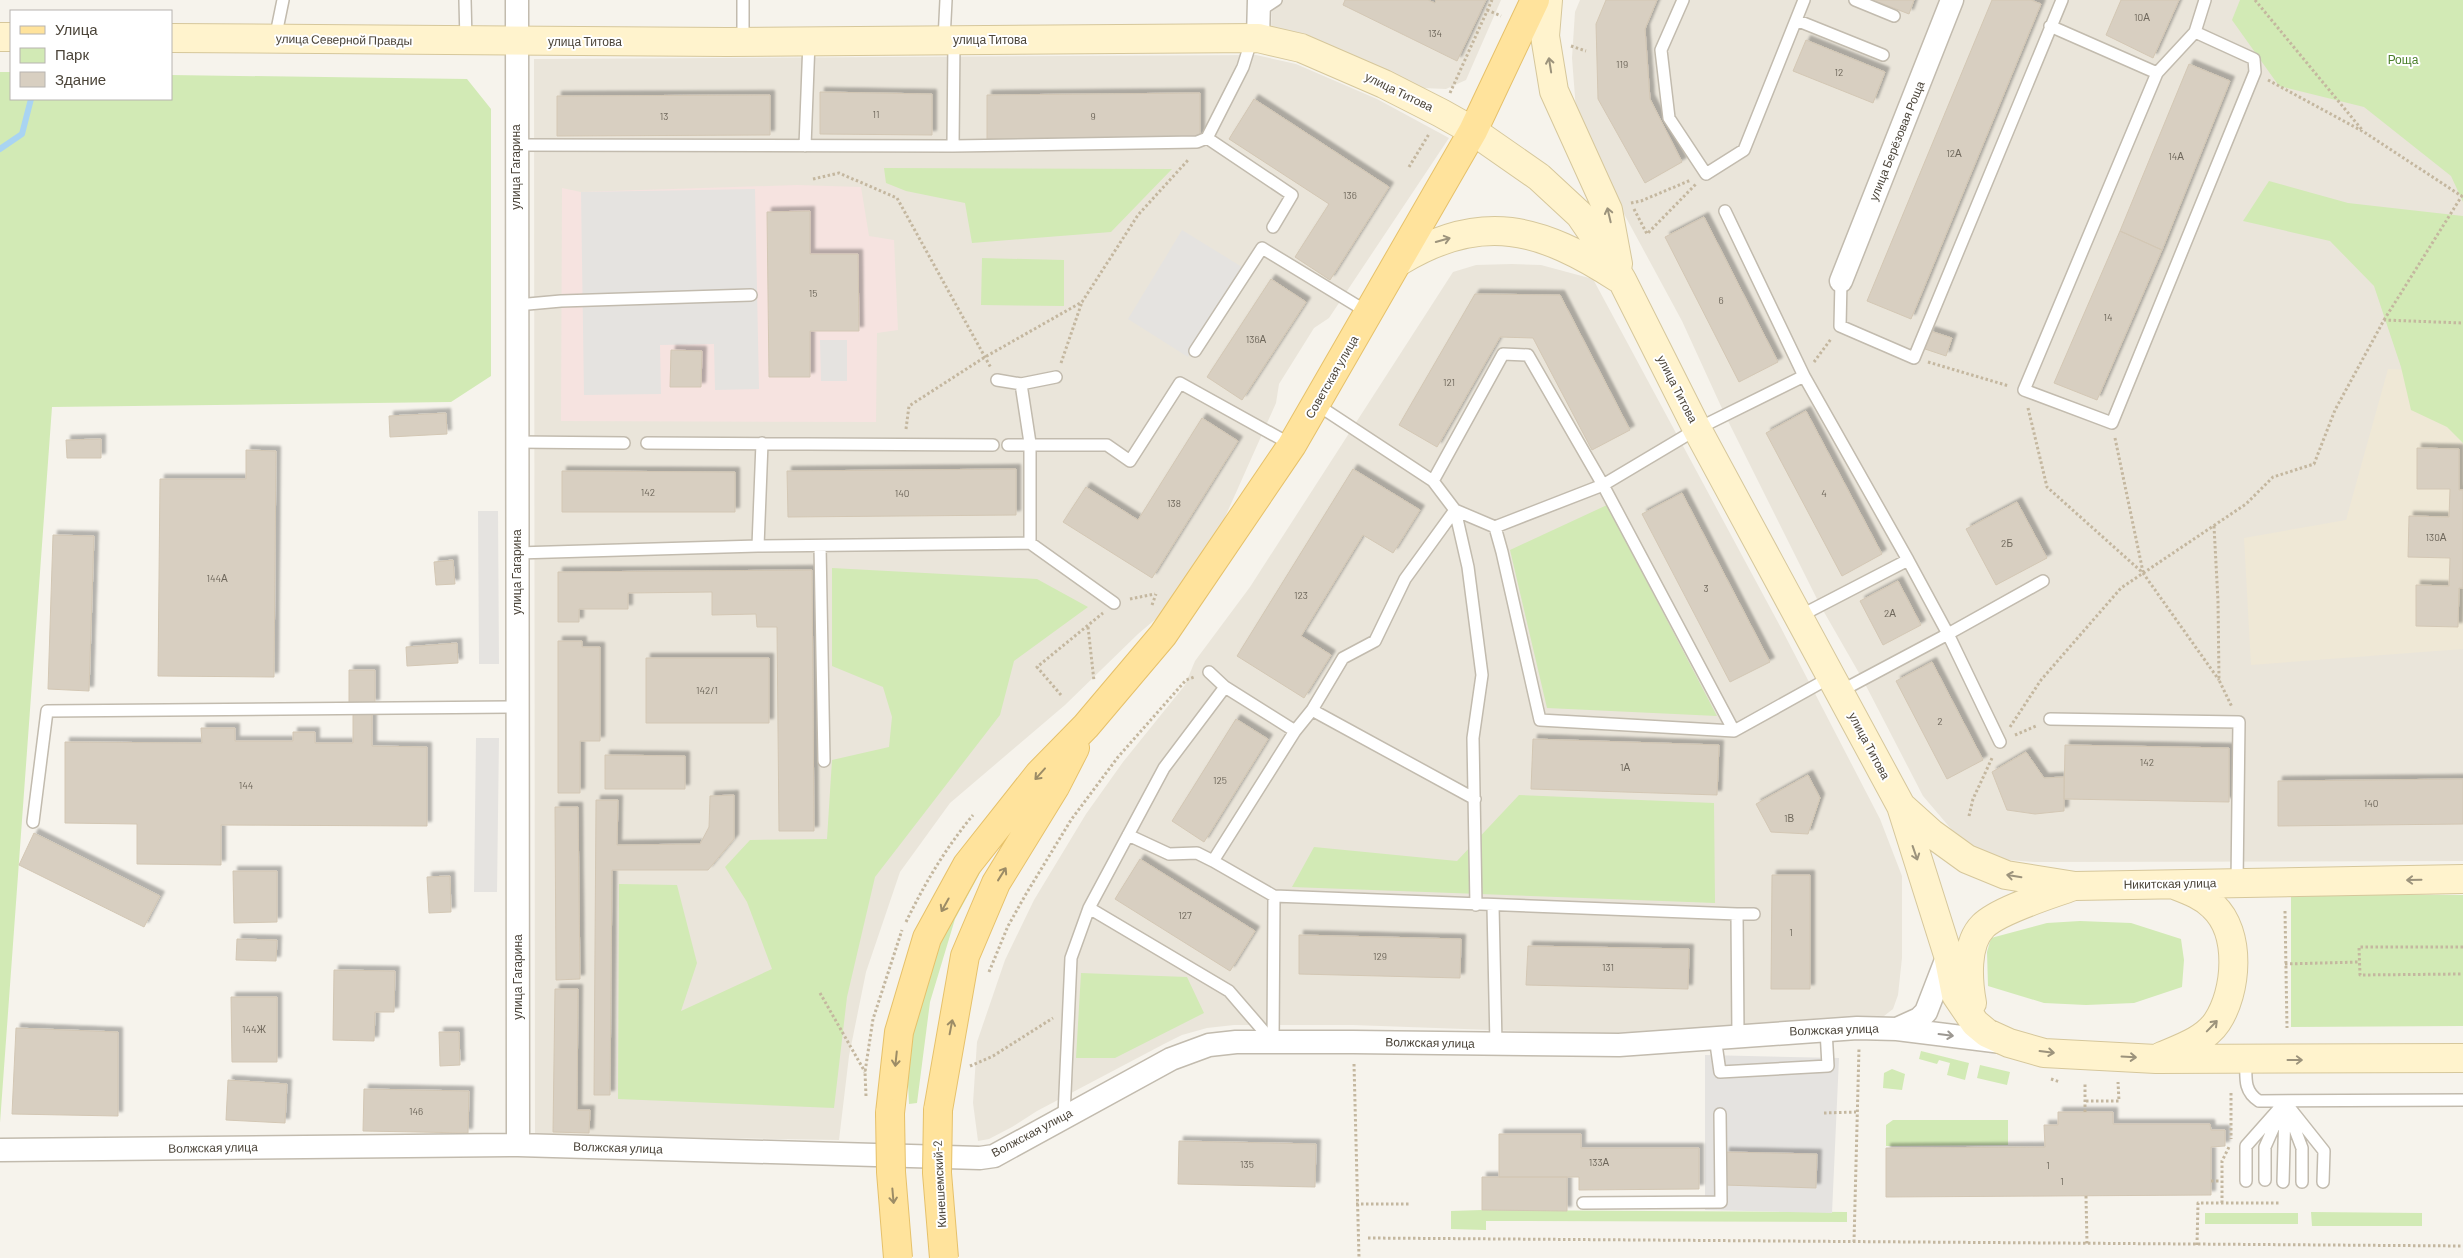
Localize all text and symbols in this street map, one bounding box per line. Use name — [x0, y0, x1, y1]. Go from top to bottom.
legend — [10, 10, 172, 100]
house number: 10А — [2134, 11, 2150, 23]
text: Улица — [55, 20, 98, 38]
house number: 134 — [1428, 27, 1442, 39]
street label: улица Северной Правды — [276, 31, 412, 48]
street label: улица Титова — [953, 32, 1027, 47]
street label: улица Титова — [548, 34, 622, 49]
text: Парк — [55, 45, 89, 63]
park label: Роща — [2388, 52, 2419, 67]
one-way arrow — [1544, 57, 1554, 73]
house number: 119 — [1616, 58, 1628, 70]
house number: 12 — [1835, 66, 1843, 78]
street label: улица Титова — [1363, 69, 1436, 115]
text: Здание — [55, 70, 106, 88]
street label: улица Берёзовая Роща — [1866, 78, 1928, 203]
house number: 11 — [872, 108, 880, 120]
house number: 13 — [660, 110, 668, 122]
house number: 9 — [1090, 110, 1096, 122]
street label: улица Гагарина — [508, 124, 523, 210]
house number: 12А — [1946, 147, 1962, 159]
house number: 14А — [2168, 150, 2184, 162]
house number: 136 — [1343, 189, 1357, 201]
one-way arrow — [1604, 207, 1613, 223]
one-way arrow — [1435, 234, 1451, 244]
house number: 15 — [809, 287, 817, 299]
house number: 6 — [1718, 294, 1724, 306]
house number: 14 — [2103, 311, 2113, 323]
street label: Советская улица — [1302, 332, 1362, 421]
house number: 136А — [1246, 333, 1267, 345]
street label: улица Титова — [1654, 352, 1701, 425]
house number: 121 — [1443, 376, 1455, 388]
house number: 142 — [641, 486, 655, 498]
house number: 140 — [895, 487, 909, 499]
house number: 4 — [1821, 487, 1827, 499]
house number: 138 — [1167, 497, 1181, 509]
street label: улица Гагарина — [509, 529, 524, 615]
house number: 130А — [2426, 531, 2447, 543]
house number: 2Б — [2001, 537, 2013, 549]
house number: 144А — [206, 572, 228, 584]
house number: 3 — [1703, 582, 1709, 594]
house number: 123 — [1294, 589, 1308, 601]
house number: 2А — [1884, 607, 1896, 619]
house number: 142/1 — [696, 684, 718, 696]
street label: улица Титова — [1845, 710, 1894, 782]
house number: 2 — [1937, 715, 1943, 727]
house number: 142 — [2140, 756, 2154, 768]
house number: 1А — [1620, 761, 1630, 773]
one-way arrow — [1034, 767, 1045, 780]
house number: 125 — [1213, 774, 1227, 786]
house number: 144 — [239, 779, 253, 791]
house number: 140 — [2364, 797, 2378, 809]
house number: 1В — [1784, 812, 1794, 824]
one-way arrow — [1911, 844, 1921, 860]
one-way arrow — [996, 867, 1007, 881]
one-way arrow — [2007, 871, 2023, 881]
street label: Никитская улица — [2123, 875, 2217, 892]
one-way arrow — [2407, 875, 2423, 885]
one-way arrow — [940, 898, 950, 913]
house number: 127 — [1178, 909, 1192, 921]
house number: 1 — [1789, 926, 1793, 938]
street label: улица Гагарина — [510, 934, 525, 1020]
house number: 129 — [1373, 950, 1387, 962]
house number: 131 — [1602, 961, 1614, 973]
one-way arrow — [2206, 1019, 2218, 1032]
one-way arrow — [947, 1020, 957, 1036]
street label: Волжская улица — [1789, 1020, 1879, 1039]
house number: 144Ж — [242, 1023, 267, 1035]
one-way arrow — [1938, 1030, 1954, 1040]
street label: Волжская улица — [1385, 1034, 1475, 1051]
one-way arrow — [2039, 1048, 2055, 1058]
one-way arrow — [891, 1051, 901, 1067]
one-way arrow — [2120, 1053, 2136, 1062]
one-way arrow — [2286, 1055, 2302, 1065]
house number: 146 — [409, 1105, 423, 1117]
street label: Волжская улица — [989, 1105, 1075, 1160]
street label: Волжская улица — [573, 1138, 663, 1157]
street label: Волжская улица — [168, 1139, 258, 1156]
street label: Кинешемский-2 — [930, 1140, 948, 1228]
house number: 133А — [1589, 1156, 1610, 1168]
house number: 135 — [1240, 1158, 1254, 1170]
house number: 1 — [2046, 1159, 2050, 1171]
house number: 1 — [2060, 1175, 2064, 1187]
one-way arrow — [888, 1188, 897, 1204]

